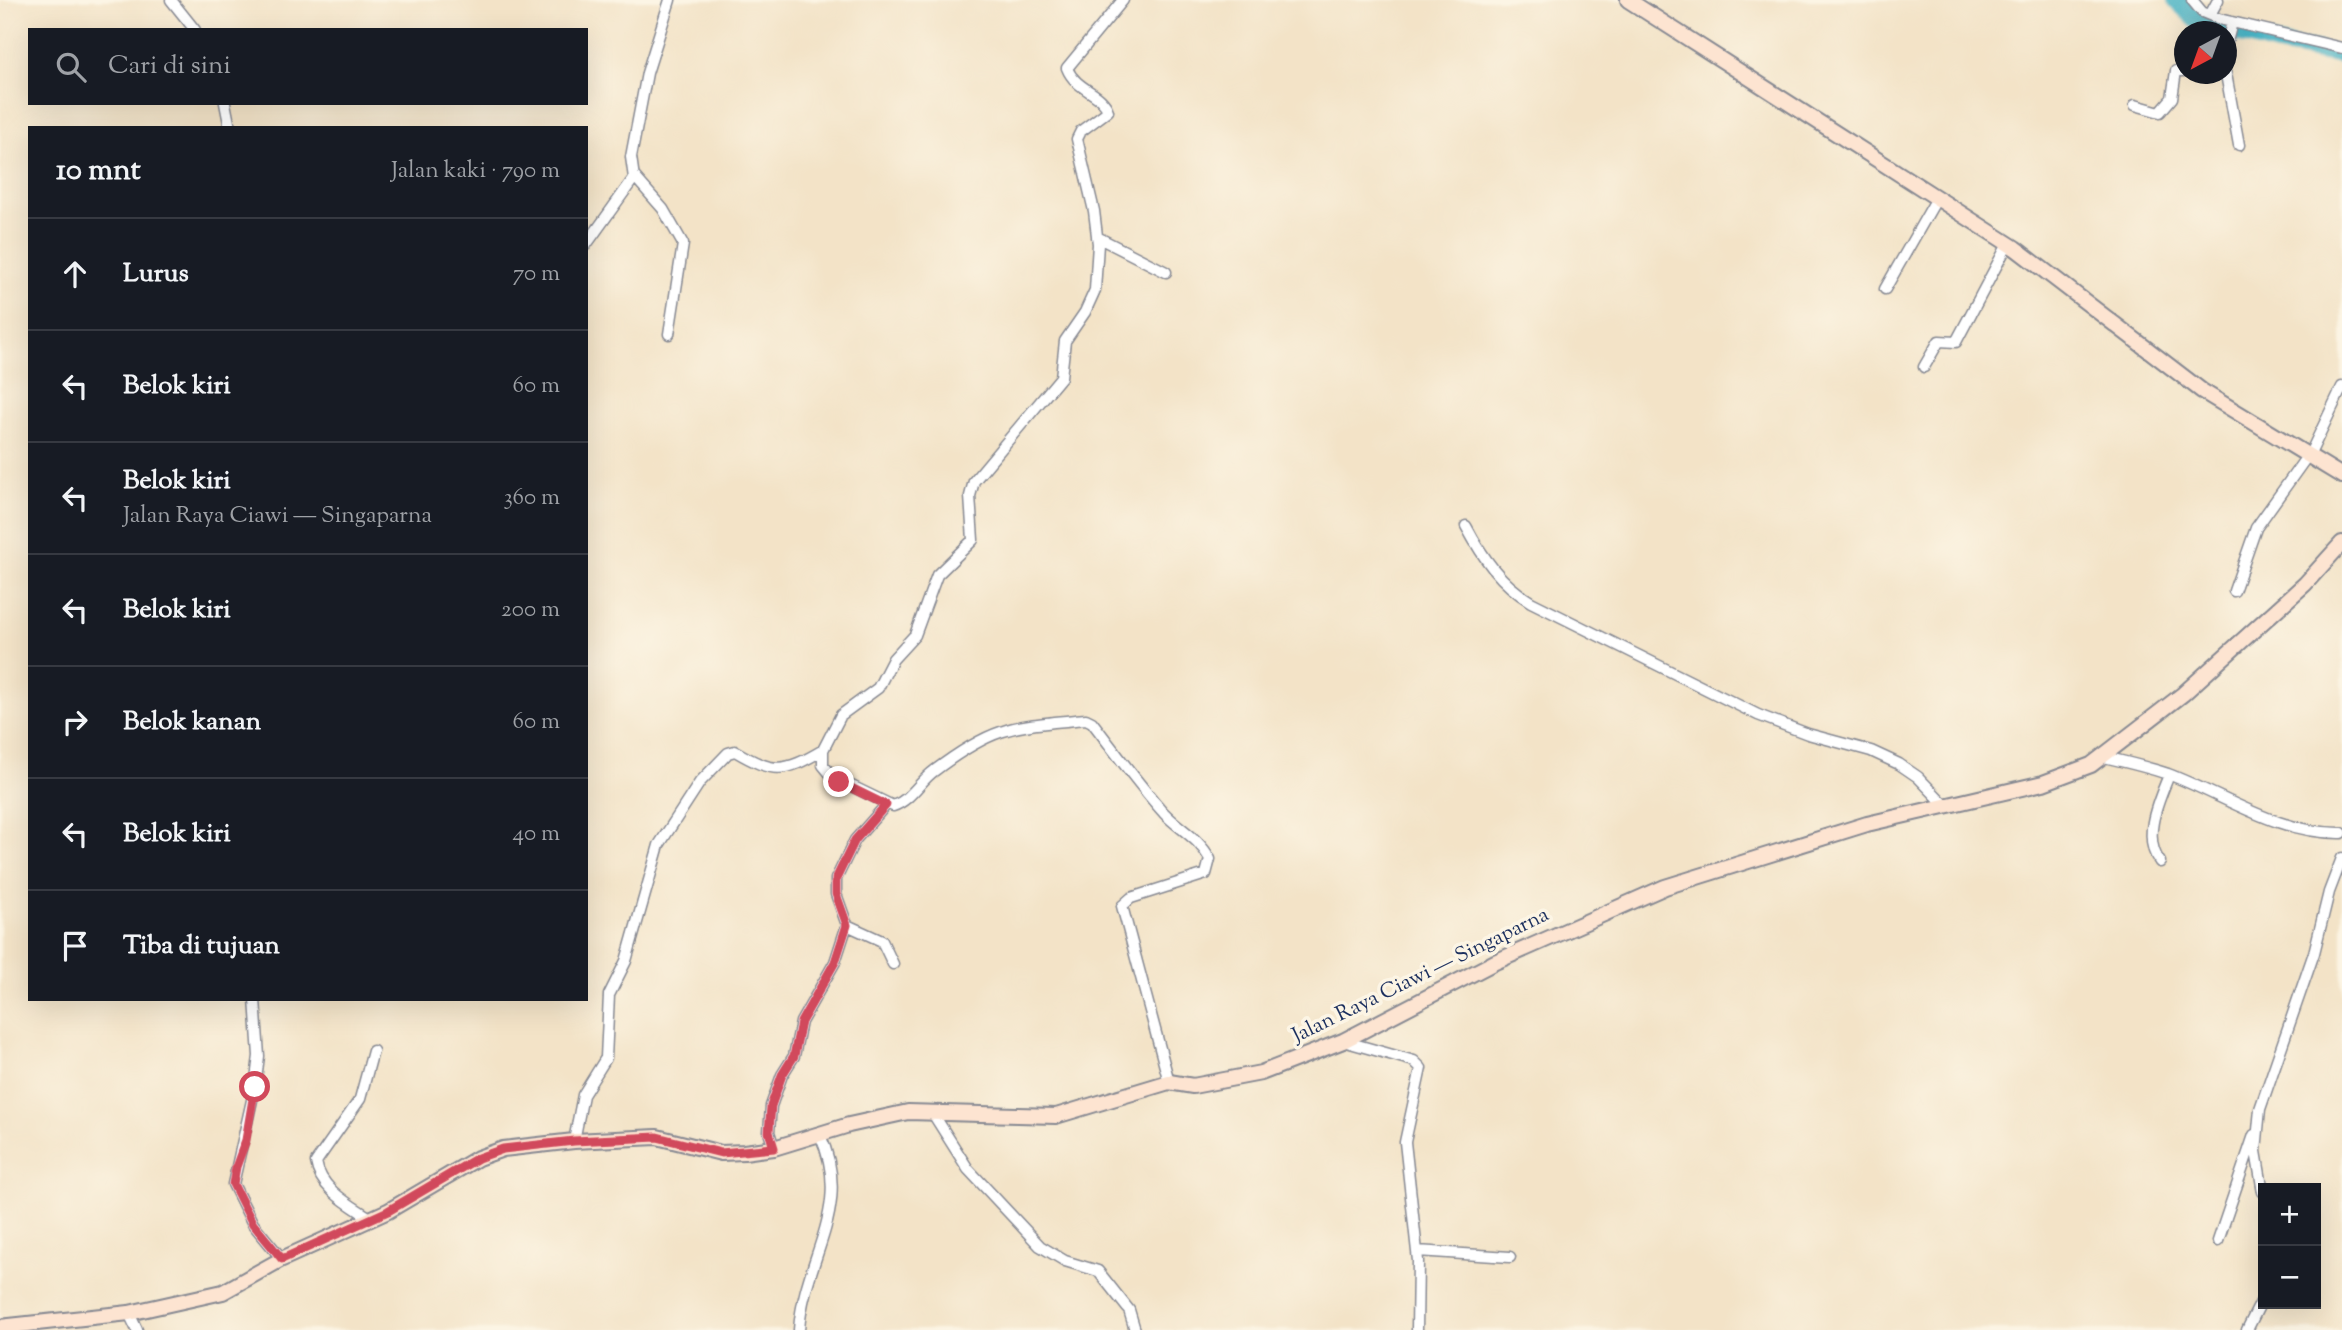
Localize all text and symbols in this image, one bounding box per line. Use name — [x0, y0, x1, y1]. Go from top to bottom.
north arrow — [2174, 21, 2237, 84]
search box — [28, 28, 588, 105]
icon: search — [52, 48, 90, 86]
text: Cari di sini — [108, 48, 231, 85]
text: 10 mnt — [56, 150, 141, 193]
text: Jalan kaki · 790 m — [391, 155, 560, 188]
icon: ahead — [56, 255, 94, 293]
text: Lurus — [123, 256, 189, 293]
text: 70 m — [513, 258, 560, 291]
icon: left — [56, 367, 94, 405]
text: Belok kiri — [123, 368, 231, 405]
text: 60 m — [512, 370, 560, 403]
text: Belok kiri — [123, 463, 231, 500]
icon: left — [56, 479, 94, 517]
text: 360 m — [503, 482, 560, 515]
text: Jalan Raya Ciawi — Singaparna — [123, 500, 432, 533]
icon: left — [56, 591, 94, 629]
text: Belok kiri — [123, 592, 231, 629]
text: 200 m — [501, 594, 560, 627]
icon: right — [56, 703, 94, 741]
text: Belok kanan — [123, 704, 261, 741]
text: 60 m — [512, 706, 560, 739]
route end — [823, 766, 854, 797]
icon: left — [56, 815, 94, 853]
text: Belok kiri — [123, 816, 231, 853]
text: 40 m — [513, 818, 560, 851]
street label: Jalan Raya Ciawi — Singaparna — [1287, 901, 1555, 1052]
icon: arrive — [56, 927, 94, 965]
text: Tiba di tujuan — [123, 928, 280, 965]
route start — [239, 1071, 270, 1102]
map controls — [2258, 1183, 2321, 1309]
button: + — [2258, 1183, 2321, 1246]
button: − — [2258, 1246, 2321, 1309]

